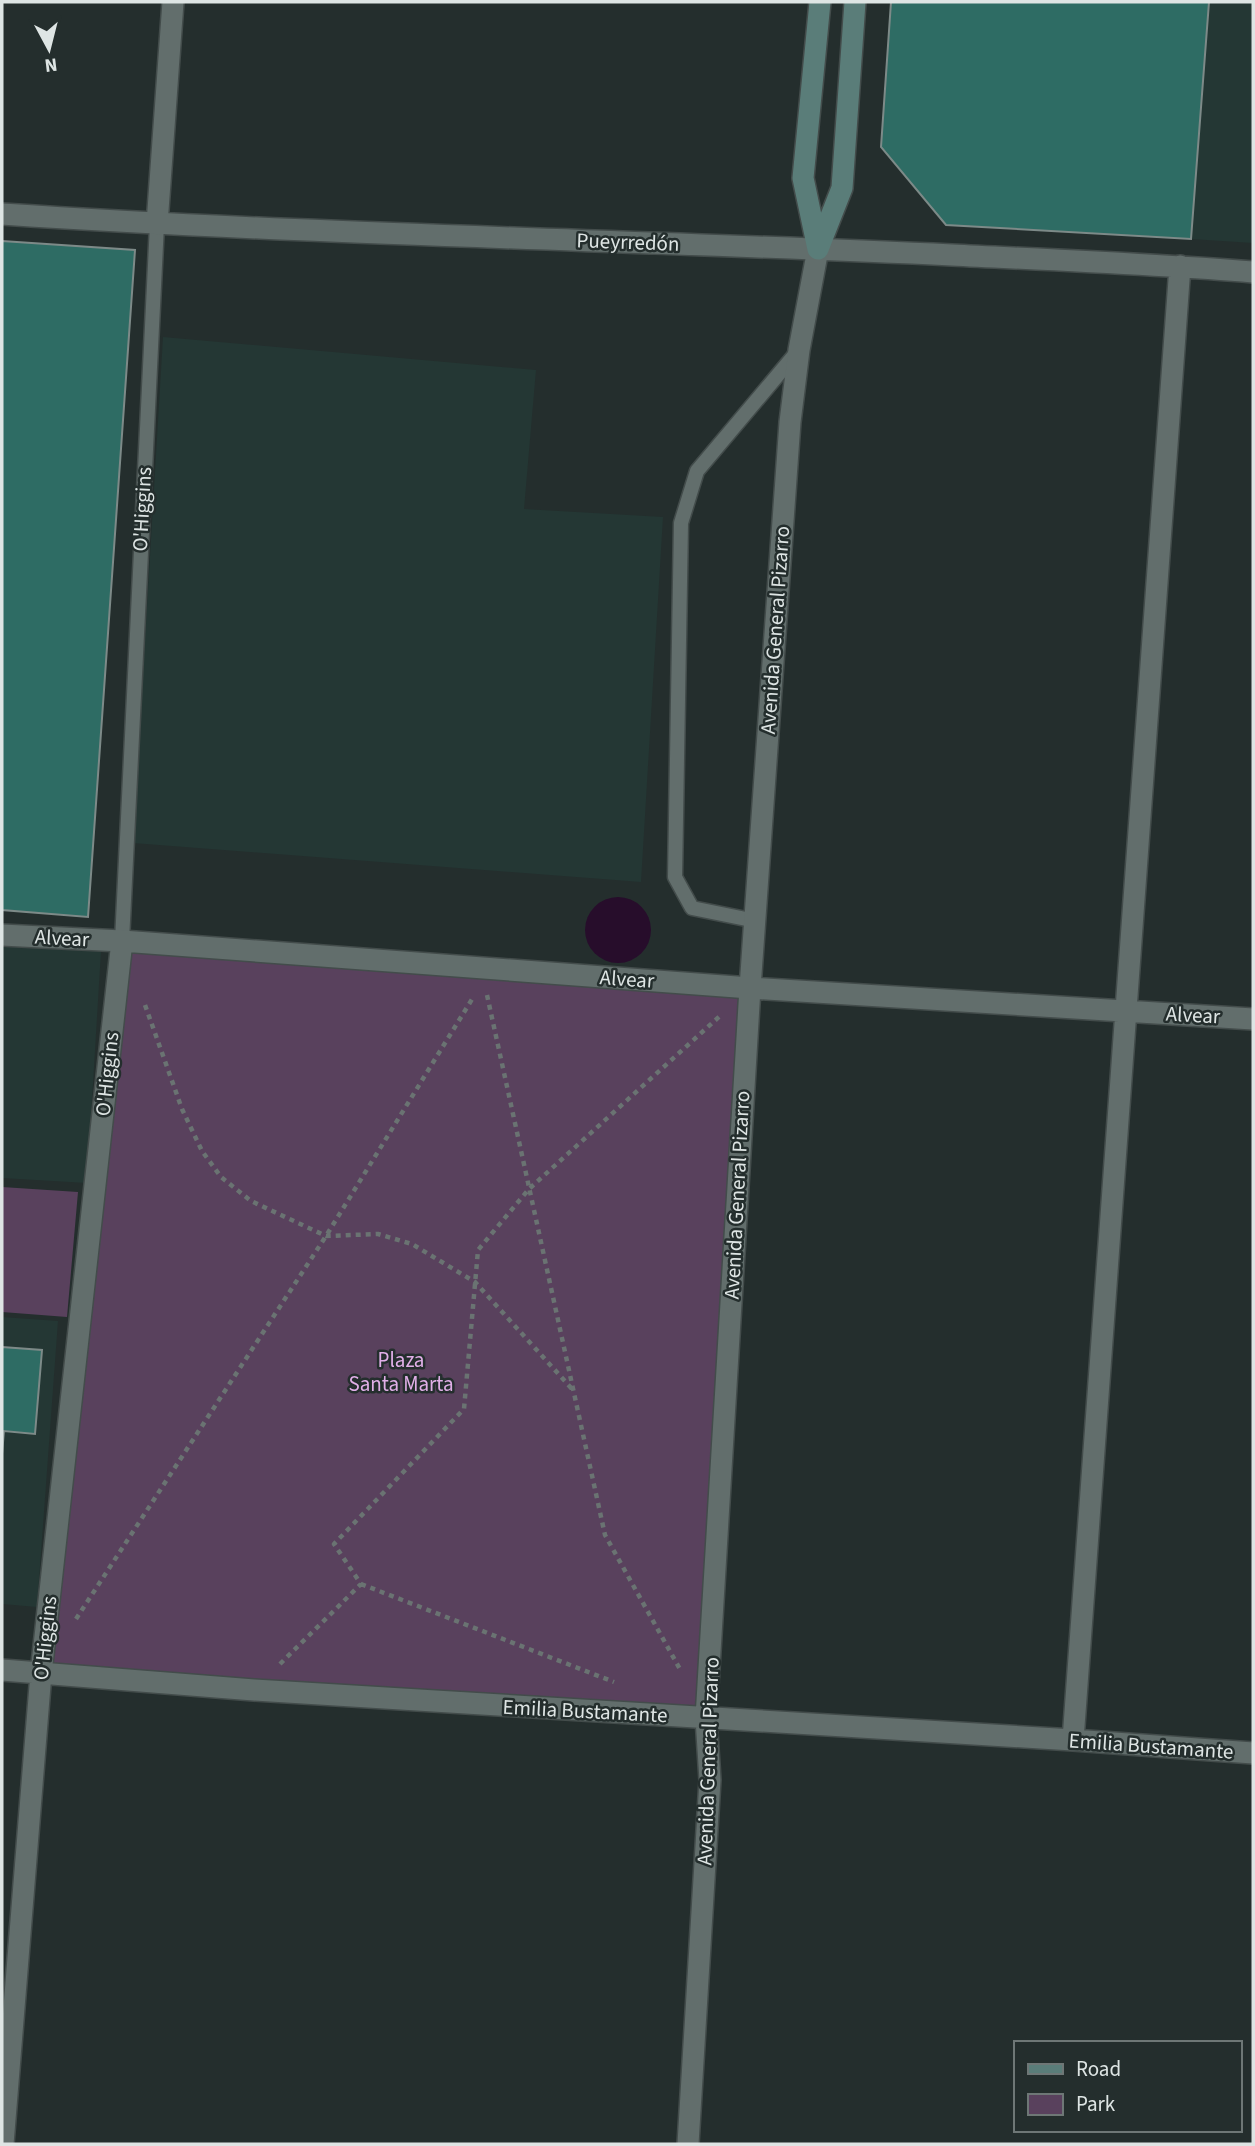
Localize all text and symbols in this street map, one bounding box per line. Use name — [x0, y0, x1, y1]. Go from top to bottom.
north arrow — [14, 14, 84, 84]
text: N — [43, 50, 59, 79]
street label: Pueyrredón — [576, 225, 680, 259]
street label: O'Higgins — [125, 466, 159, 552]
street label: Avenida General Pizarro — [753, 525, 797, 735]
street label: Alvear — [34, 922, 91, 954]
street label: Alvear — [599, 962, 656, 996]
street label: Alvear — [1165, 999, 1222, 1031]
street label: O'Higgins — [88, 1030, 126, 1118]
street label: Avenida General Pizarro — [717, 1090, 757, 1300]
park label: Plaza Santa Marta — [348, 1345, 454, 1399]
street label: O'Higgins — [26, 1594, 64, 1682]
street label: Avenida General Pizarro — [689, 1656, 727, 1866]
street label: Emilia Bustamante — [502, 1692, 668, 1730]
street label: Emilia Bustamante — [1068, 1725, 1234, 1767]
legend — [1014, 2041, 1241, 2132]
text: Road — [1076, 2054, 1121, 2084]
text: Park — [1076, 2089, 1116, 2119]

